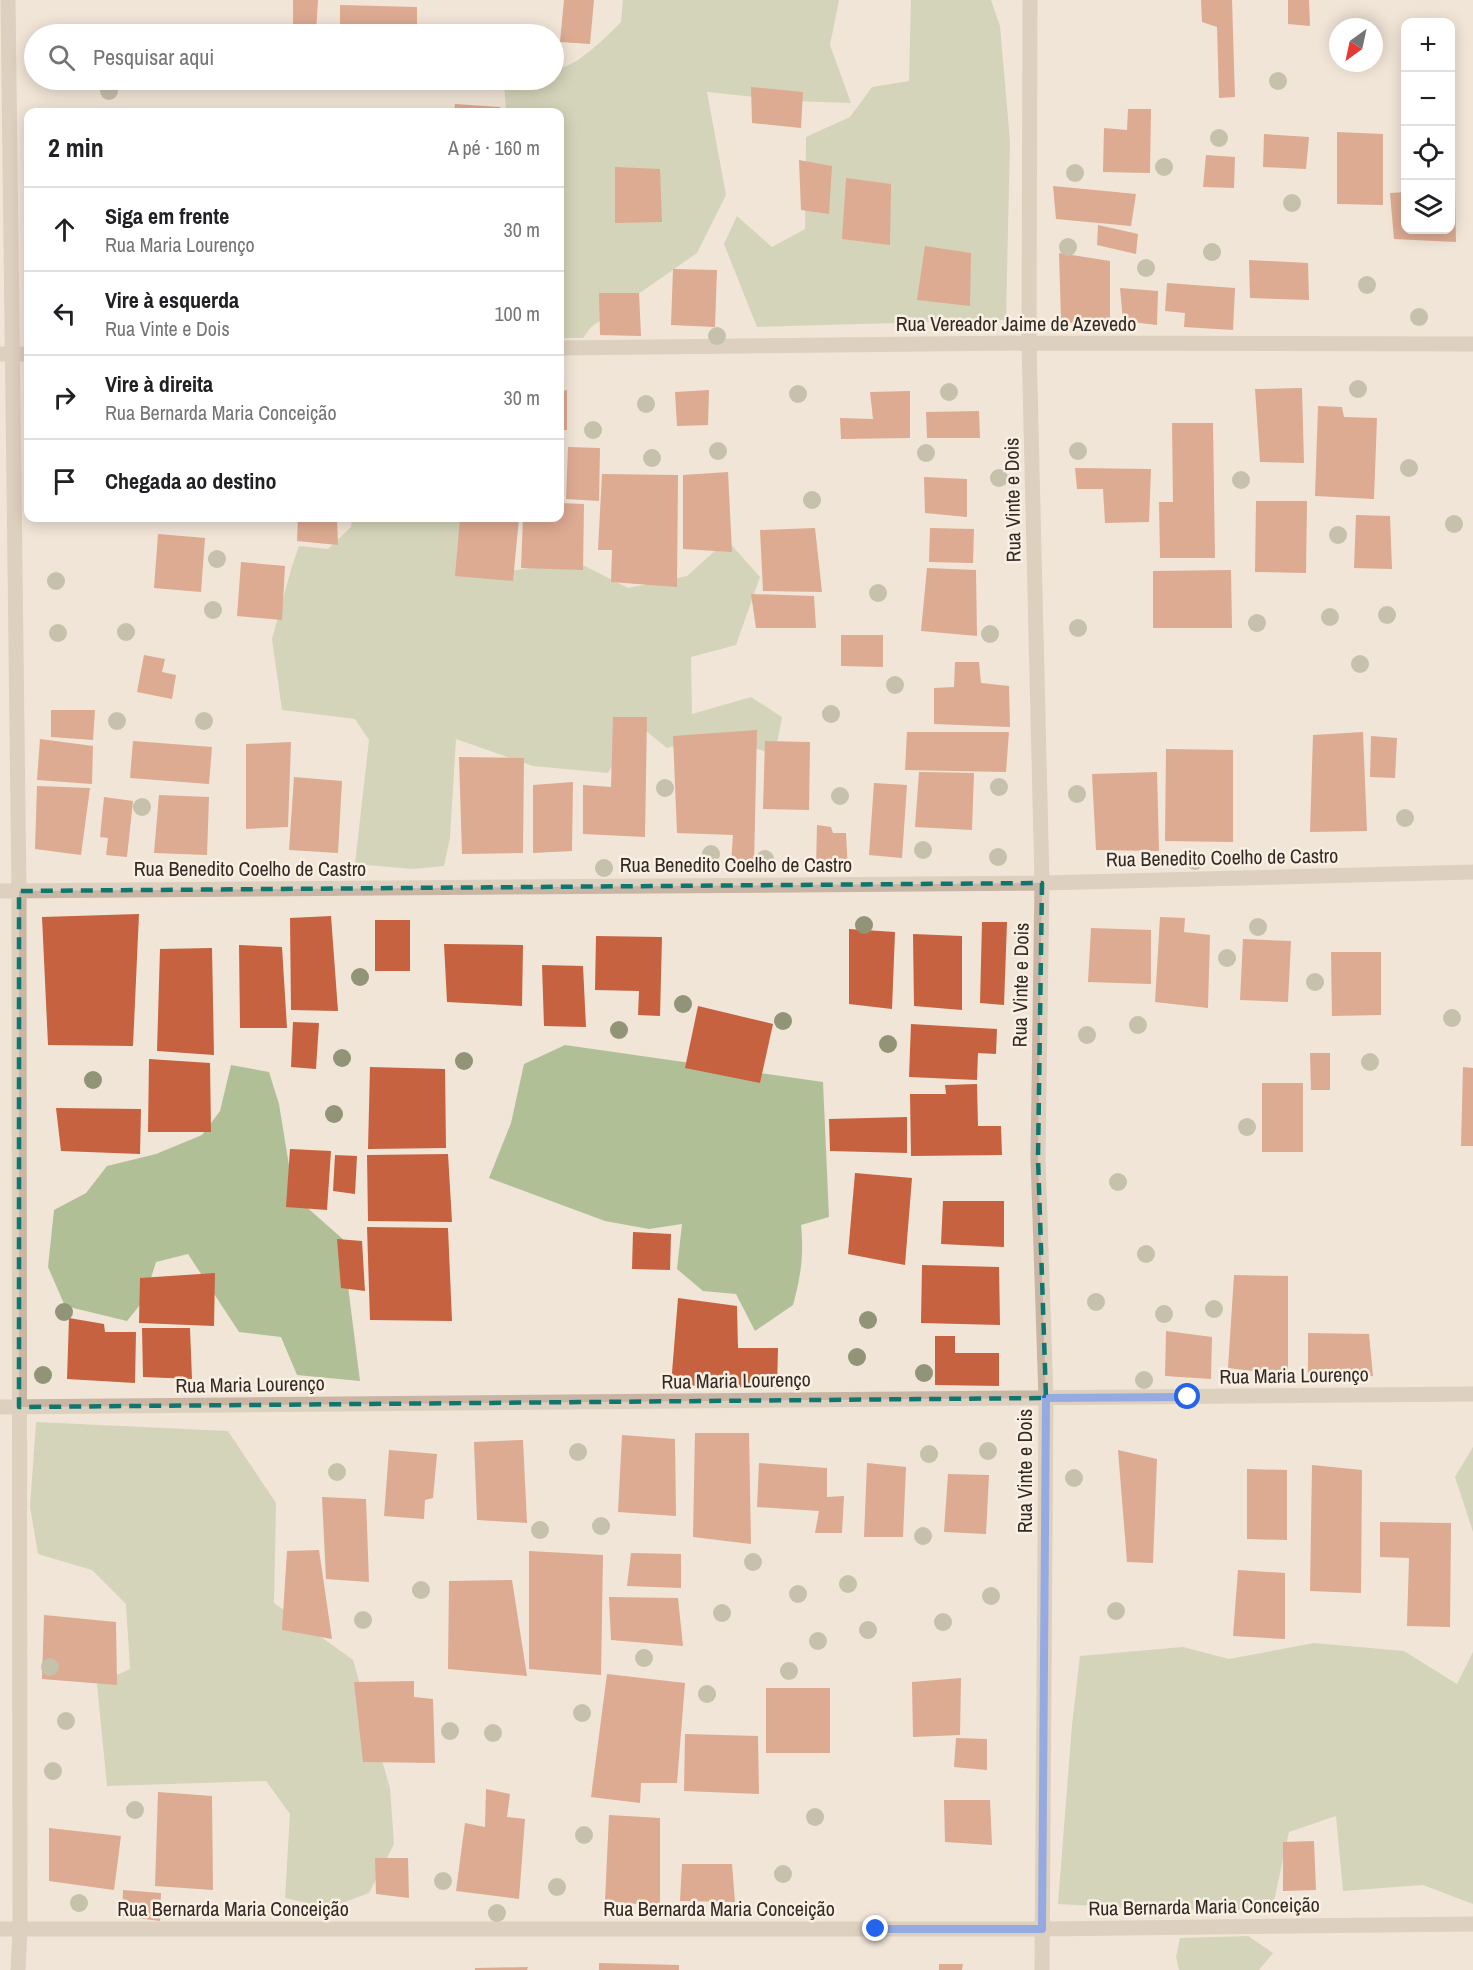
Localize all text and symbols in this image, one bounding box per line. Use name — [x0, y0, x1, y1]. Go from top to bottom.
north arrow — [1329, 18, 1383, 72]
map controls — [1401, 18, 1455, 234]
button: + — [1401, 18, 1455, 72]
search box — [24, 24, 564, 90]
icon: search — [45, 41, 78, 74]
text: Pesquisar aqui — [93, 42, 214, 72]
button: − — [1401, 72, 1455, 126]
button: locate — [1401, 126, 1455, 180]
text: 2 min — [48, 130, 104, 165]
text: A pé · 160 m — [448, 134, 540, 161]
button: layers — [1401, 180, 1455, 234]
text: Siga em frente — [105, 201, 229, 231]
icon: ahead — [48, 213, 81, 246]
text: 30 m — [504, 216, 540, 243]
text: Rua Maria Lourenço — [105, 231, 255, 258]
text: Vire à esquerda — [105, 285, 239, 315]
icon: left — [48, 297, 81, 330]
text: 100 m — [494, 300, 540, 327]
street label: Rua Vereador Jaime de Azevedo — [896, 310, 1136, 337]
text: Rua Vinte e Dois — [105, 315, 230, 342]
text: Vire à direita — [105, 369, 213, 399]
icon: right — [48, 381, 81, 414]
text: 30 m — [504, 384, 540, 411]
text: Rua Bernarda Maria Conceição — [105, 399, 337, 426]
street label: Rua Vinte e Dois — [997, 437, 1027, 563]
icon: arrive — [48, 465, 81, 498]
text: Chegada ao destino — [105, 466, 276, 496]
street label: Rua Benedito Coelho de Castro — [1106, 841, 1338, 873]
street label: Rua Benedito Coelho de Castro — [620, 851, 852, 878]
street label: Rua Benedito Coelho de Castro — [134, 855, 366, 882]
street label: Rua Vinte e Dois — [1005, 922, 1035, 1048]
street label: Rua Maria Lourenço — [1219, 1360, 1369, 1390]
street label: Rua Maria Lourenço — [661, 1365, 811, 1395]
street label: Rua Maria Lourenço — [175, 1369, 325, 1399]
route start — [1174, 1383, 1200, 1409]
street label: Rua Vinte e Dois — [1011, 1409, 1038, 1533]
street label: Rua Bernarda Maria Conceição — [1088, 1890, 1320, 1922]
street label: Rua Bernarda Maria Conceição — [117, 1895, 349, 1922]
street label: Rua Bernarda Maria Conceição — [603, 1895, 835, 1922]
route end — [862, 1915, 888, 1941]

